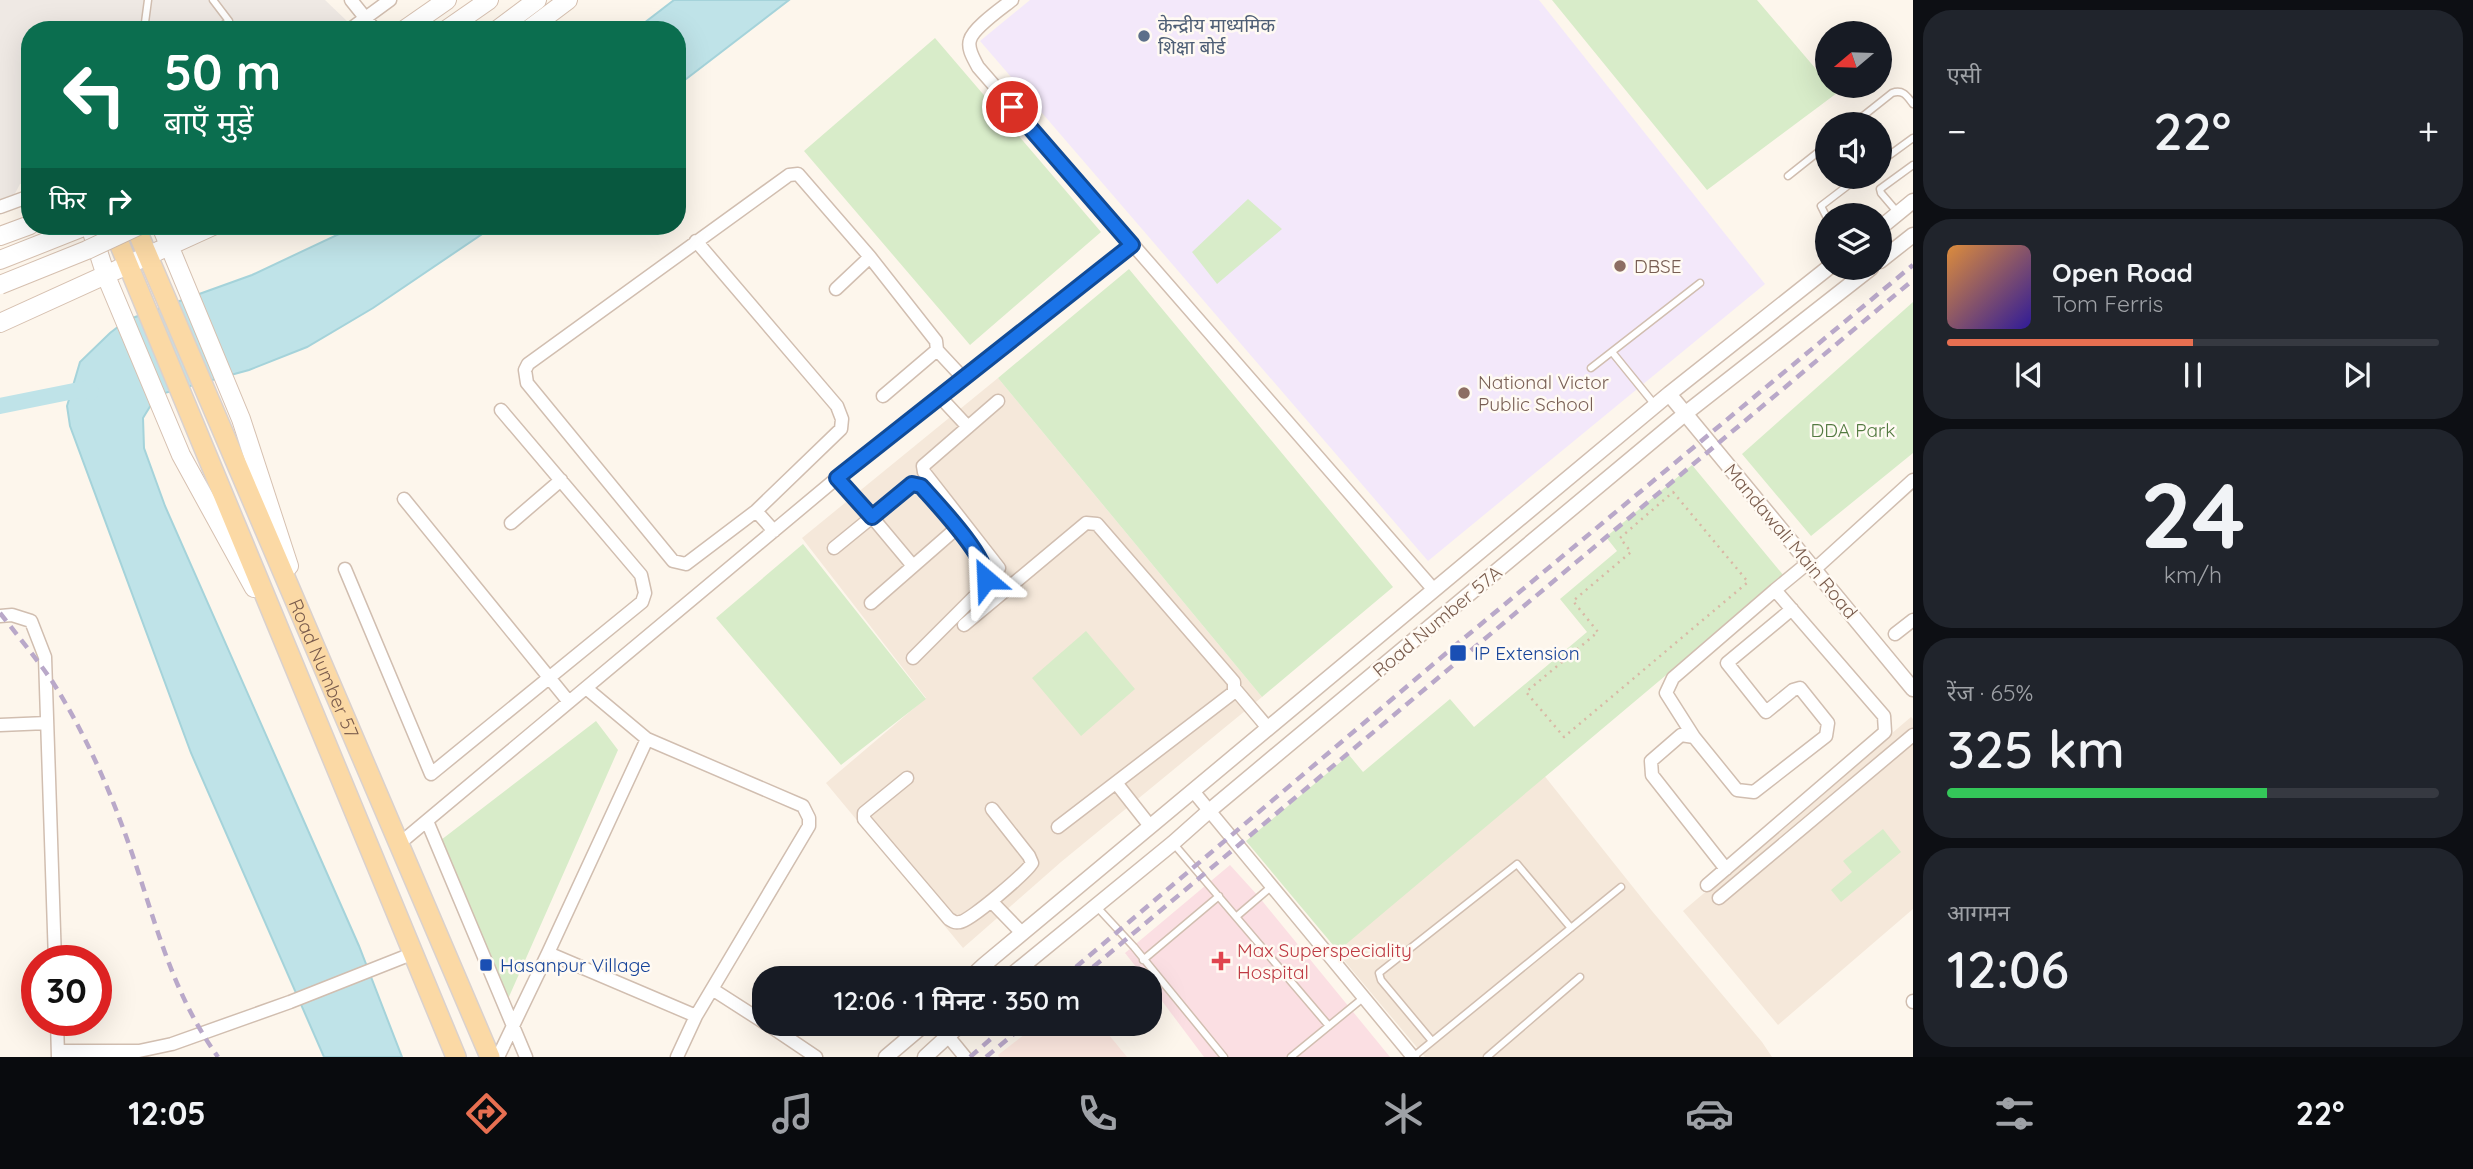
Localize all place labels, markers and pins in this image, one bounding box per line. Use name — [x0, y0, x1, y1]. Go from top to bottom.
place label: केन्द्रीय माध्यमिक शिक्षा बोर्ड — [1158, 13, 1275, 59]
marker: केन्द्रीय माध्यमिक शिक्षा बोर्ड — [1136, 28, 1152, 44]
pin — [982, 77, 1042, 137]
place label: DBSE — [1634, 254, 1682, 278]
marker: DBSE — [1612, 258, 1628, 274]
place label: National Victor Public School — [1478, 370, 1610, 416]
marker: National Victor Public School — [1456, 385, 1472, 401]
place label: IP Extension — [1474, 641, 1580, 665]
marker: IP Extension — [1448, 643, 1468, 663]
place label: Max Superspeciality Hospital — [1237, 938, 1412, 984]
marker: Max Superspeciality Hospital — [1211, 951, 1231, 971]
place label: Hasanpur Village — [500, 953, 651, 977]
marker: Hasanpur Village — [478, 957, 494, 973]

